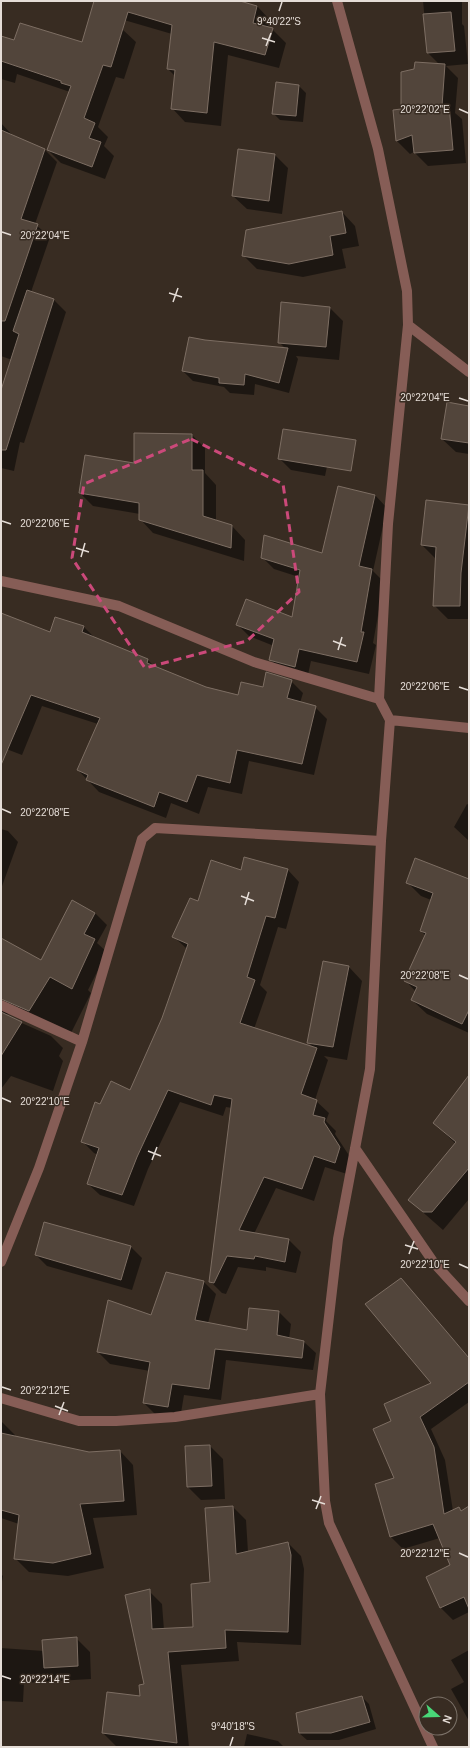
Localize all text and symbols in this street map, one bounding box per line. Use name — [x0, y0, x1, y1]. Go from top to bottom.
text: 9°40'22"S — [257, 16, 301, 27]
text: 20°22'02"E — [400, 104, 450, 115]
text: 20°22'04"E — [20, 230, 70, 241]
text: 20°22'04"E — [400, 392, 450, 403]
text: 20°22'06"E — [20, 518, 70, 529]
text: 20°22'06"E — [400, 681, 450, 692]
text: 20°22'08"E — [20, 807, 70, 818]
text: 20°22'08"E — [400, 970, 450, 981]
text: 20°22'10"E — [20, 1096, 70, 1107]
text: 20°22'10"E — [400, 1259, 450, 1270]
text: 20°22'12"E — [20, 1385, 70, 1396]
text: 20°22'12"E — [400, 1548, 450, 1559]
text: 20°22'14"E — [20, 1674, 70, 1685]
north arrow — [418, 1696, 458, 1736]
text: N — [440, 1714, 454, 1725]
text: 9°40'18"S — [211, 1721, 255, 1732]

